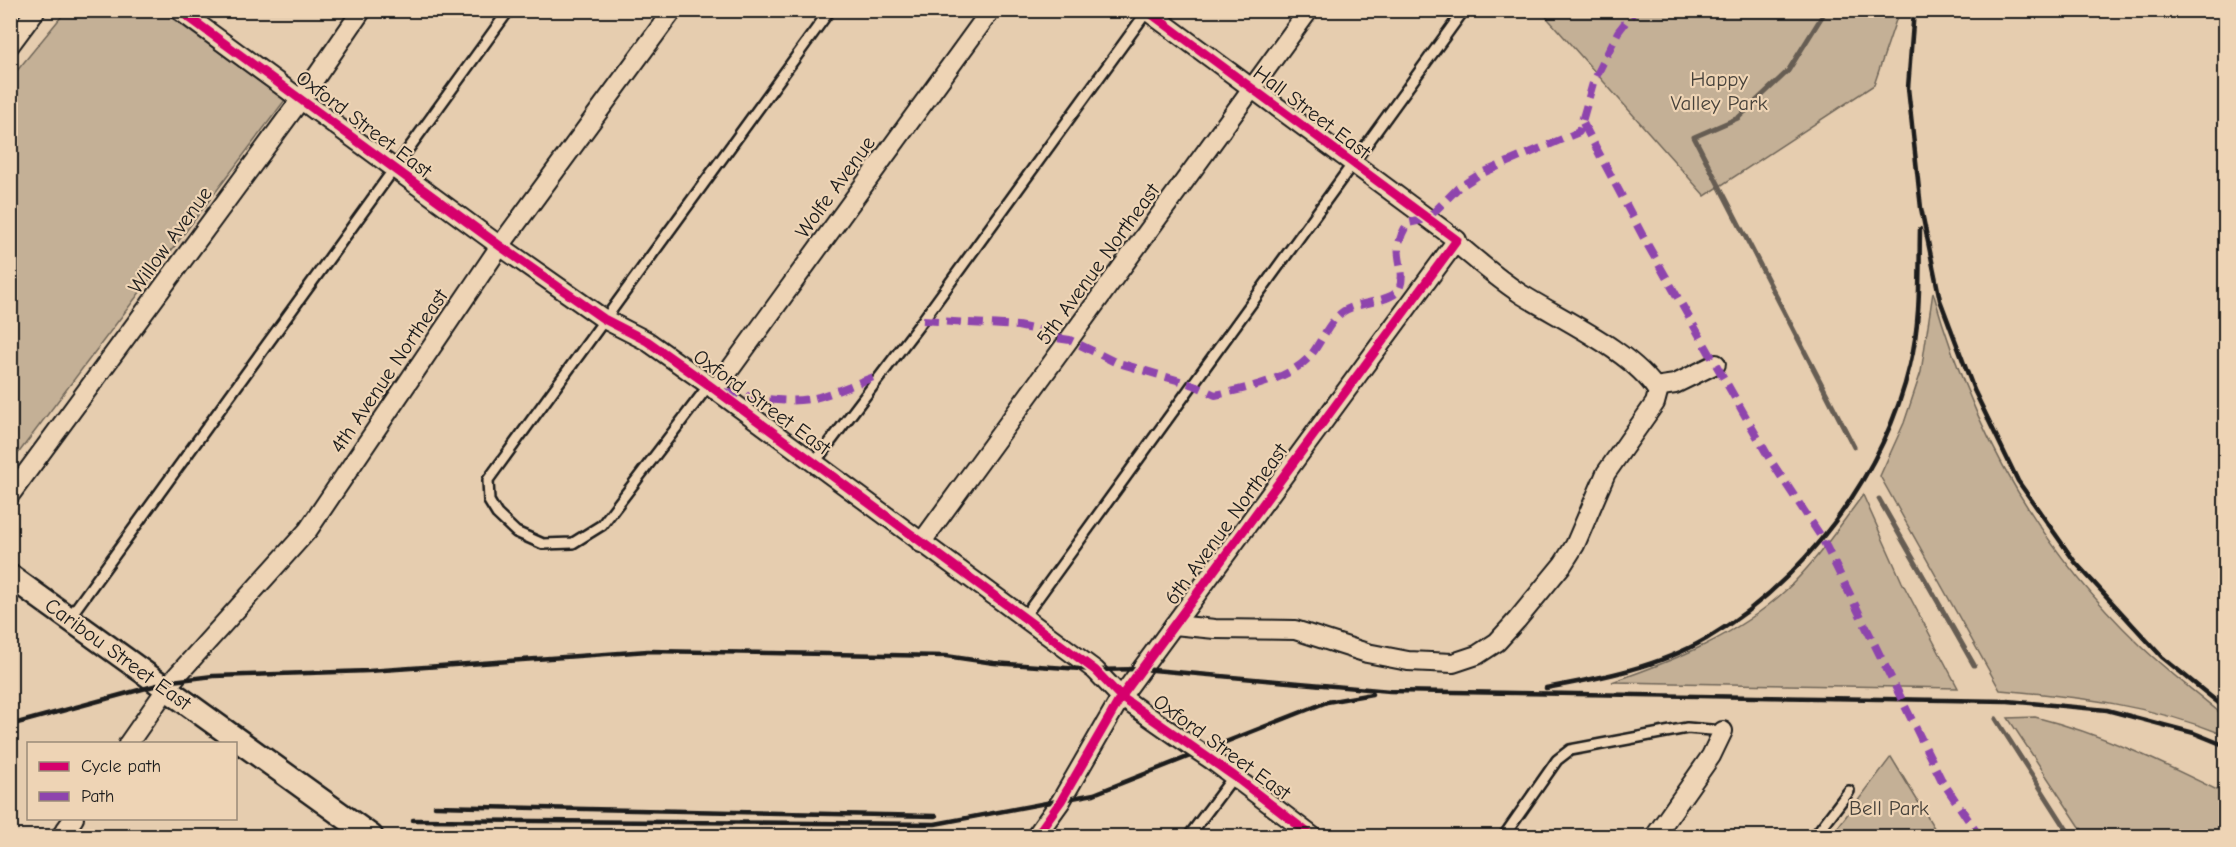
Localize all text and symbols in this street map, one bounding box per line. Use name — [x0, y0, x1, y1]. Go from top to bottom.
street label: Hall Street East — [1249, 60, 1376, 164]
street label: Oxford Street East — [291, 65, 437, 183]
park label: Happy Valley Park — [1670, 67, 1768, 115]
street label: Wolfe Avenue — [790, 131, 880, 243]
street label: 5th Avenue Northeast — [1031, 178, 1165, 349]
street label: Willow Avenue — [123, 182, 217, 298]
street label: 4th Avenue Northeast — [325, 284, 453, 457]
street label: Oxford Street East — [689, 344, 836, 460]
street label: 6th Avenue Northeast — [1159, 438, 1293, 609]
street label: Caribou Street East — [40, 593, 197, 716]
street label: Oxford Street East — [1149, 689, 1296, 805]
legend — [27, 742, 237, 820]
text: Cycle path — [81, 756, 161, 777]
text: Path — [81, 786, 114, 807]
park label: Bell Park — [1849, 796, 1929, 820]

